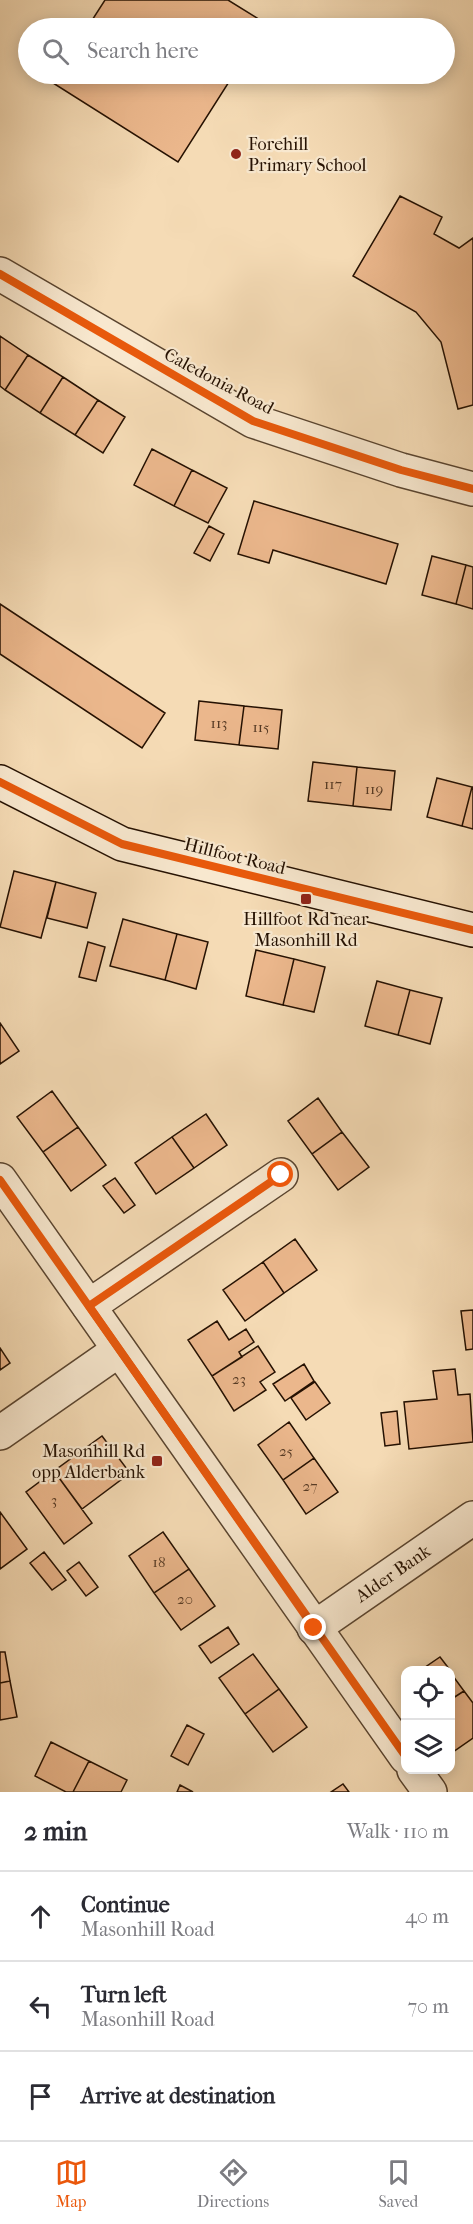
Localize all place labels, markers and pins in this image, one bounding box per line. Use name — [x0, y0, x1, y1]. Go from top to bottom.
place label: Forehill Primary School — [248, 134, 367, 176]
marker: Forehill Primary School — [229, 147, 243, 161]
marker: Hillfoot Rd near Masonhill Rd — [299, 892, 313, 906]
place label: Hillfoot Rd near Masonhill Rd — [243, 909, 369, 951]
place label: Masonhill Rd opp Alderbank — [32, 1441, 146, 1483]
marker: Masonhill Rd opp Alderbank — [150, 1454, 164, 1468]

